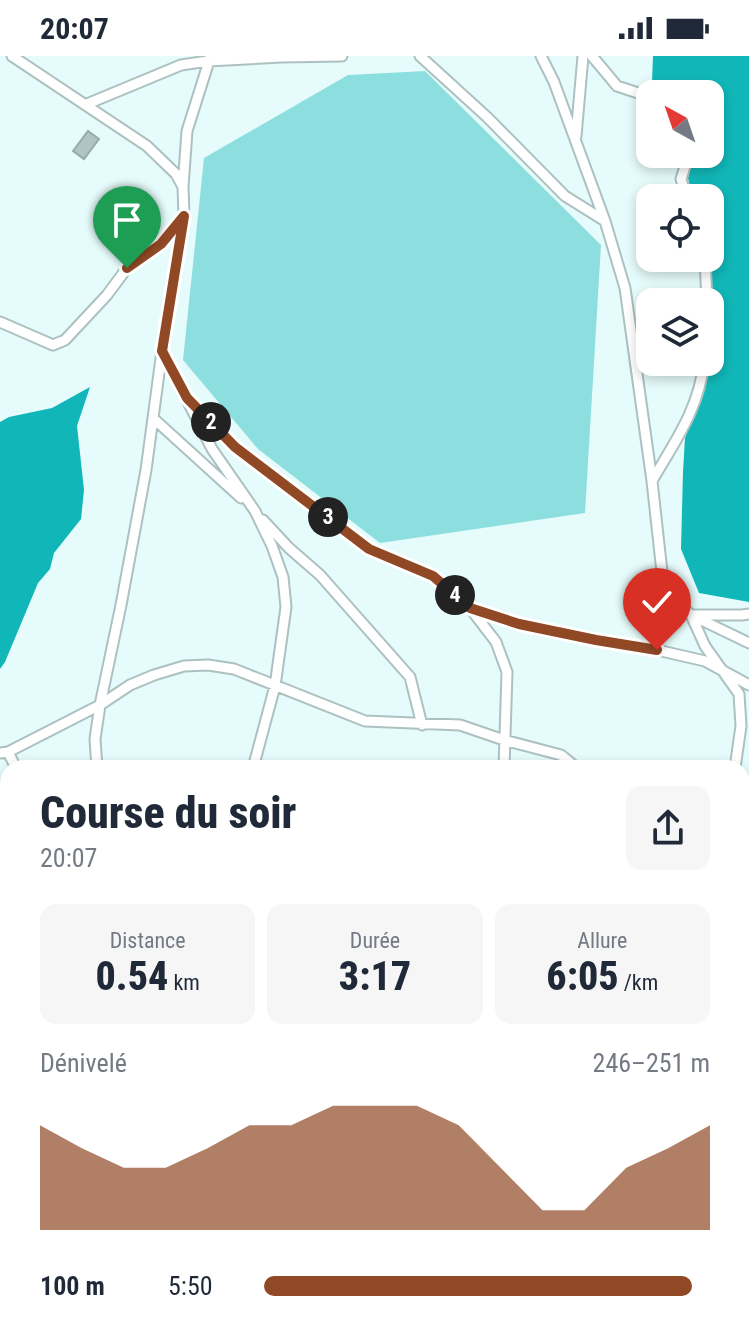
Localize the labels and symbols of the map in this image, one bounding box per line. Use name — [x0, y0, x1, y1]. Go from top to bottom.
north arrow — [636, 80, 724, 168]
pin — [93, 186, 161, 268]
pin: 2 — [191, 402, 231, 442]
pin: 3 — [308, 497, 348, 537]
pin — [623, 568, 691, 650]
pin: 4 — [435, 575, 475, 615]

